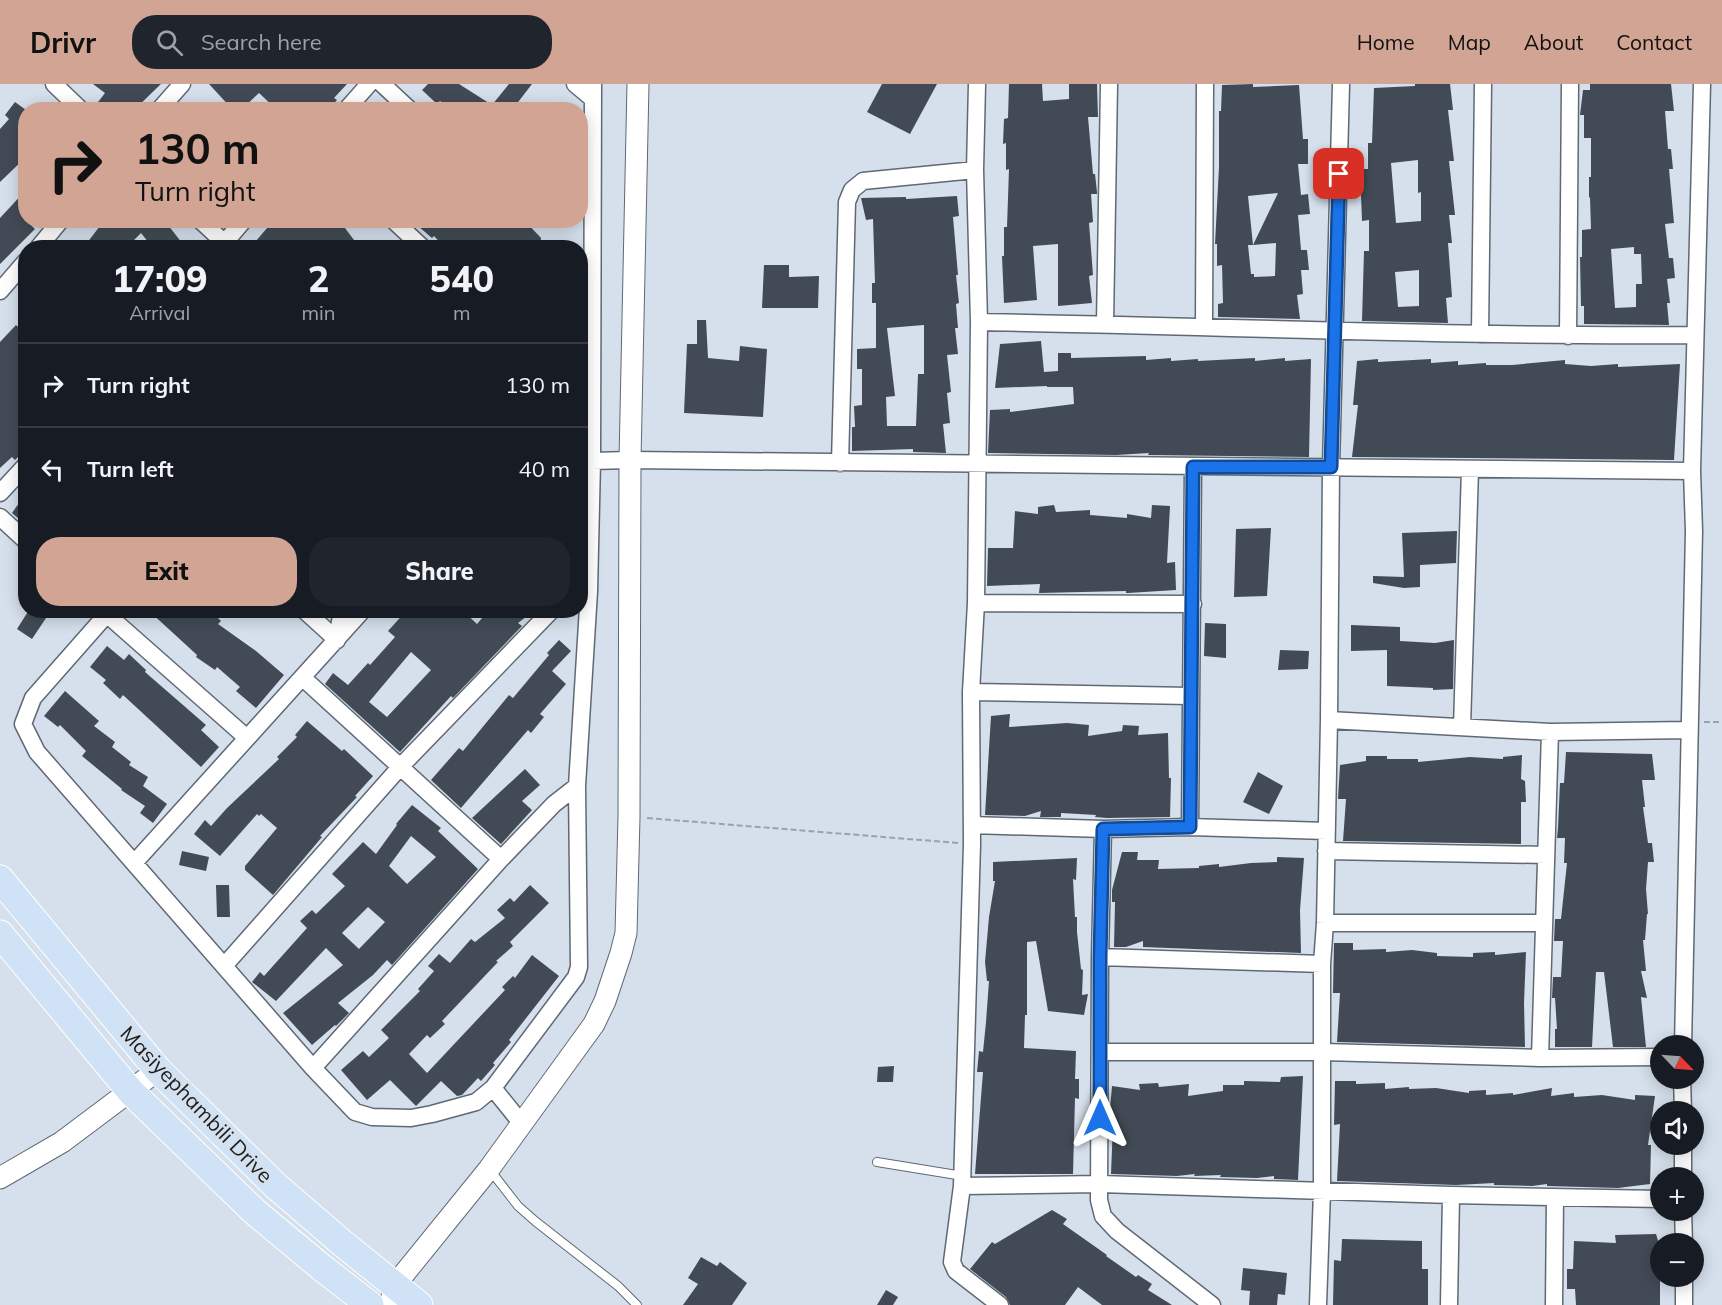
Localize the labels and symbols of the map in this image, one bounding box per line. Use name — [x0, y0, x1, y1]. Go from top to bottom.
pin — [1313, 148, 1364, 199]
street label: Masiyephambili Drive — [115, 1020, 279, 1188]
north arrow — [1650, 1035, 1704, 1089]
position arrow — [1068, 1086, 1132, 1150]

